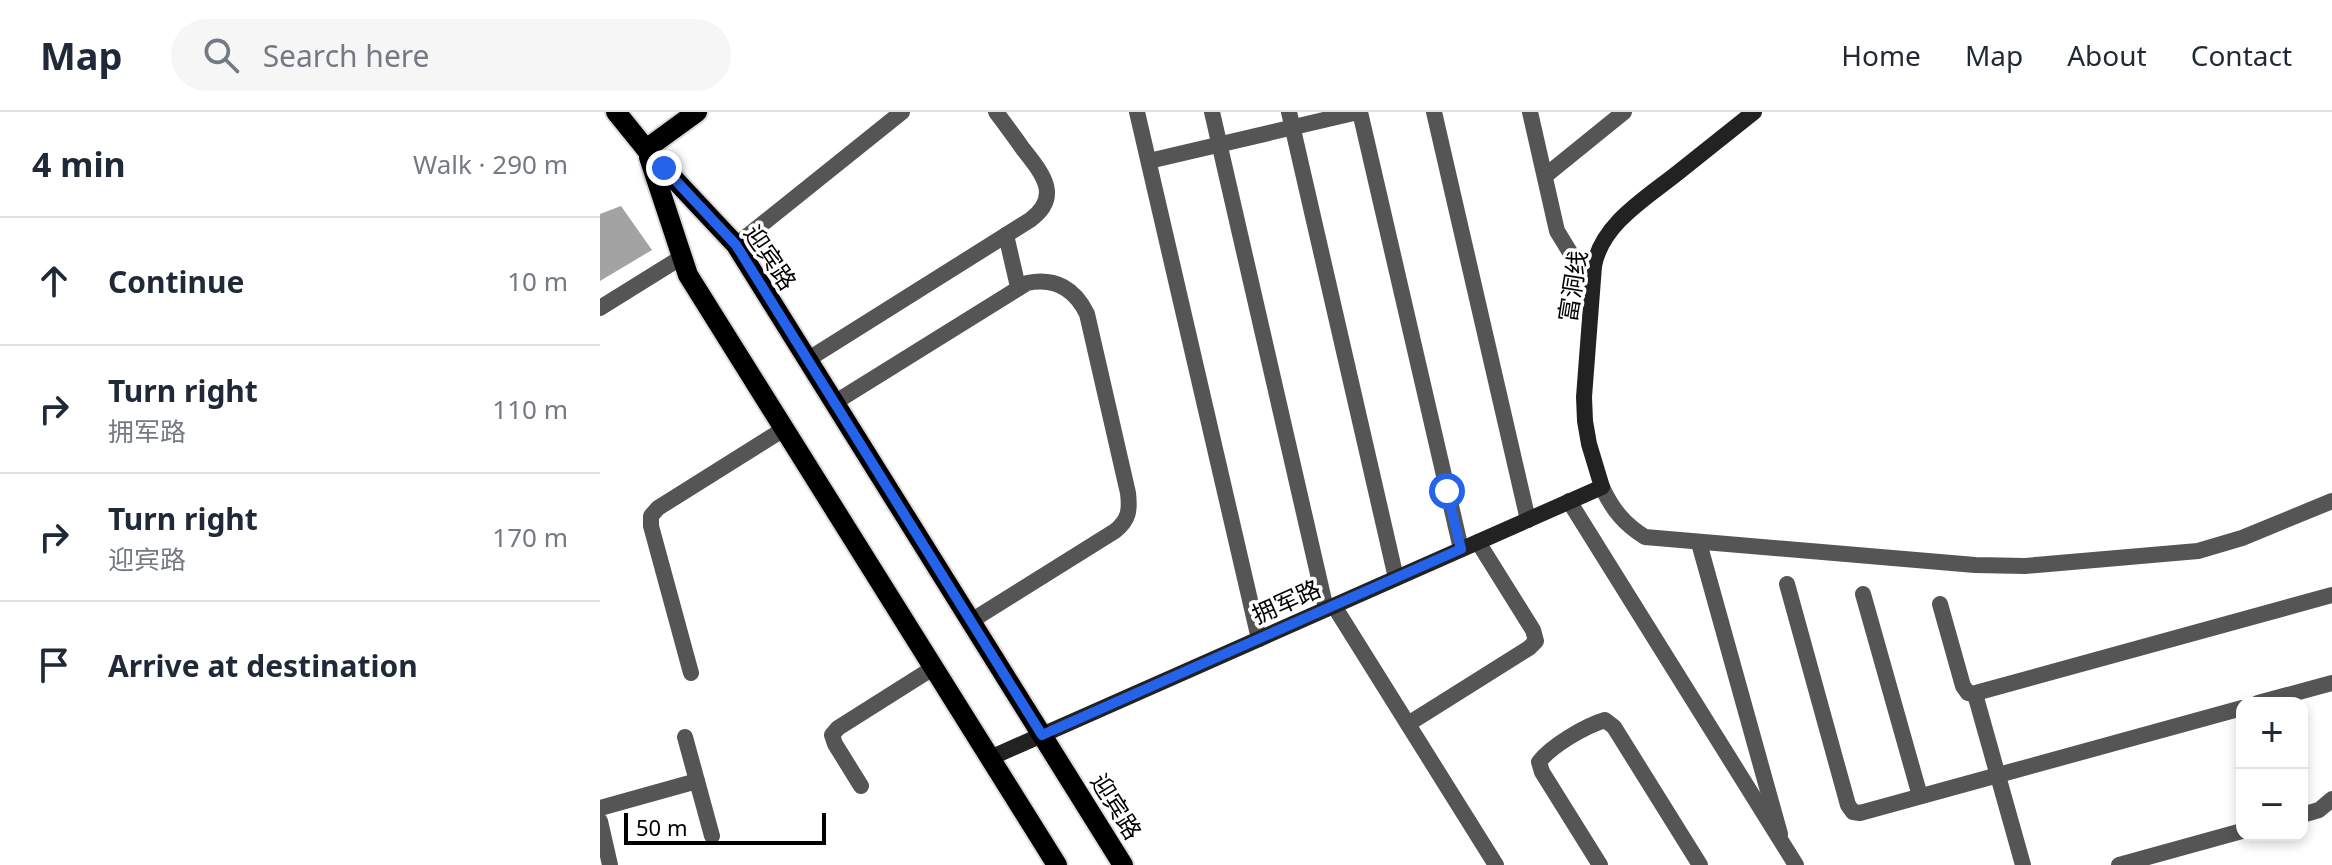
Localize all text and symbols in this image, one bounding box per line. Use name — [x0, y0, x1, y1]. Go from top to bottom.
search box — [171, 19, 731, 91]
text: Map — [40, 29, 123, 81]
icon: search — [199, 33, 243, 77]
text: Search here — [263, 35, 430, 76]
text: Home — [1841, 36, 1921, 74]
text: Map — [1965, 36, 2023, 74]
text: About — [2067, 36, 2147, 74]
text: Contact — [2191, 36, 2292, 74]
text: 4 min — [32, 141, 126, 187]
text: Walk · 290 m — [413, 146, 568, 182]
route end — [646, 150, 682, 186]
street label: 迎宾路 — [737, 218, 805, 296]
street label: 富洞线 — [1550, 248, 1594, 324]
icon: ahead — [32, 259, 76, 303]
text: Continue — [108, 261, 244, 302]
text: 10 m — [507, 263, 568, 299]
text: Turn right — [108, 370, 258, 411]
icon: right — [32, 387, 76, 431]
text: 110 m — [492, 391, 568, 427]
text: 拥军路 — [108, 413, 186, 449]
route start — [1429, 473, 1465, 509]
text: Turn right — [108, 498, 258, 539]
icon: right — [32, 515, 76, 559]
text: 170 m — [492, 519, 568, 555]
text: 迎宾路 — [108, 541, 186, 577]
street label: 拥军路 — [1246, 571, 1326, 631]
icon: arrive — [32, 643, 76, 687]
text: Arrive at destination — [108, 645, 418, 686]
map controls — [2236, 697, 2308, 841]
button: + — [2236, 697, 2308, 769]
street label: 迎宾路 — [1084, 767, 1150, 845]
button: − — [2236, 769, 2308, 841]
scale bar — [624, 809, 826, 845]
text: 50 m — [636, 812, 687, 842]

